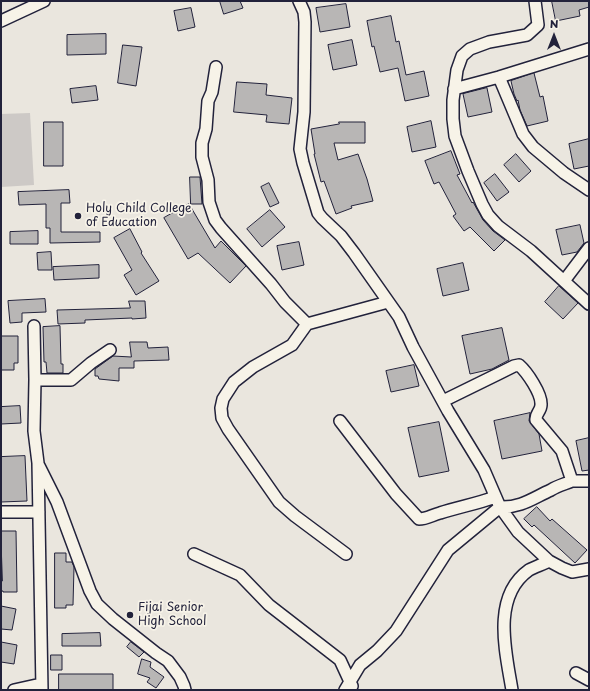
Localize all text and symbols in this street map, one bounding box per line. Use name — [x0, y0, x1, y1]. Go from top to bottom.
text: N — [550, 15, 558, 32]
north arrow — [534, 16, 574, 56]
place label: Holy Child College of Education — [86, 202, 192, 230]
marker: Holy Child College of Education — [73, 211, 83, 221]
place label: Fijai Senior High School — [138, 601, 206, 629]
marker: Fijai Senior High School — [125, 610, 135, 620]

